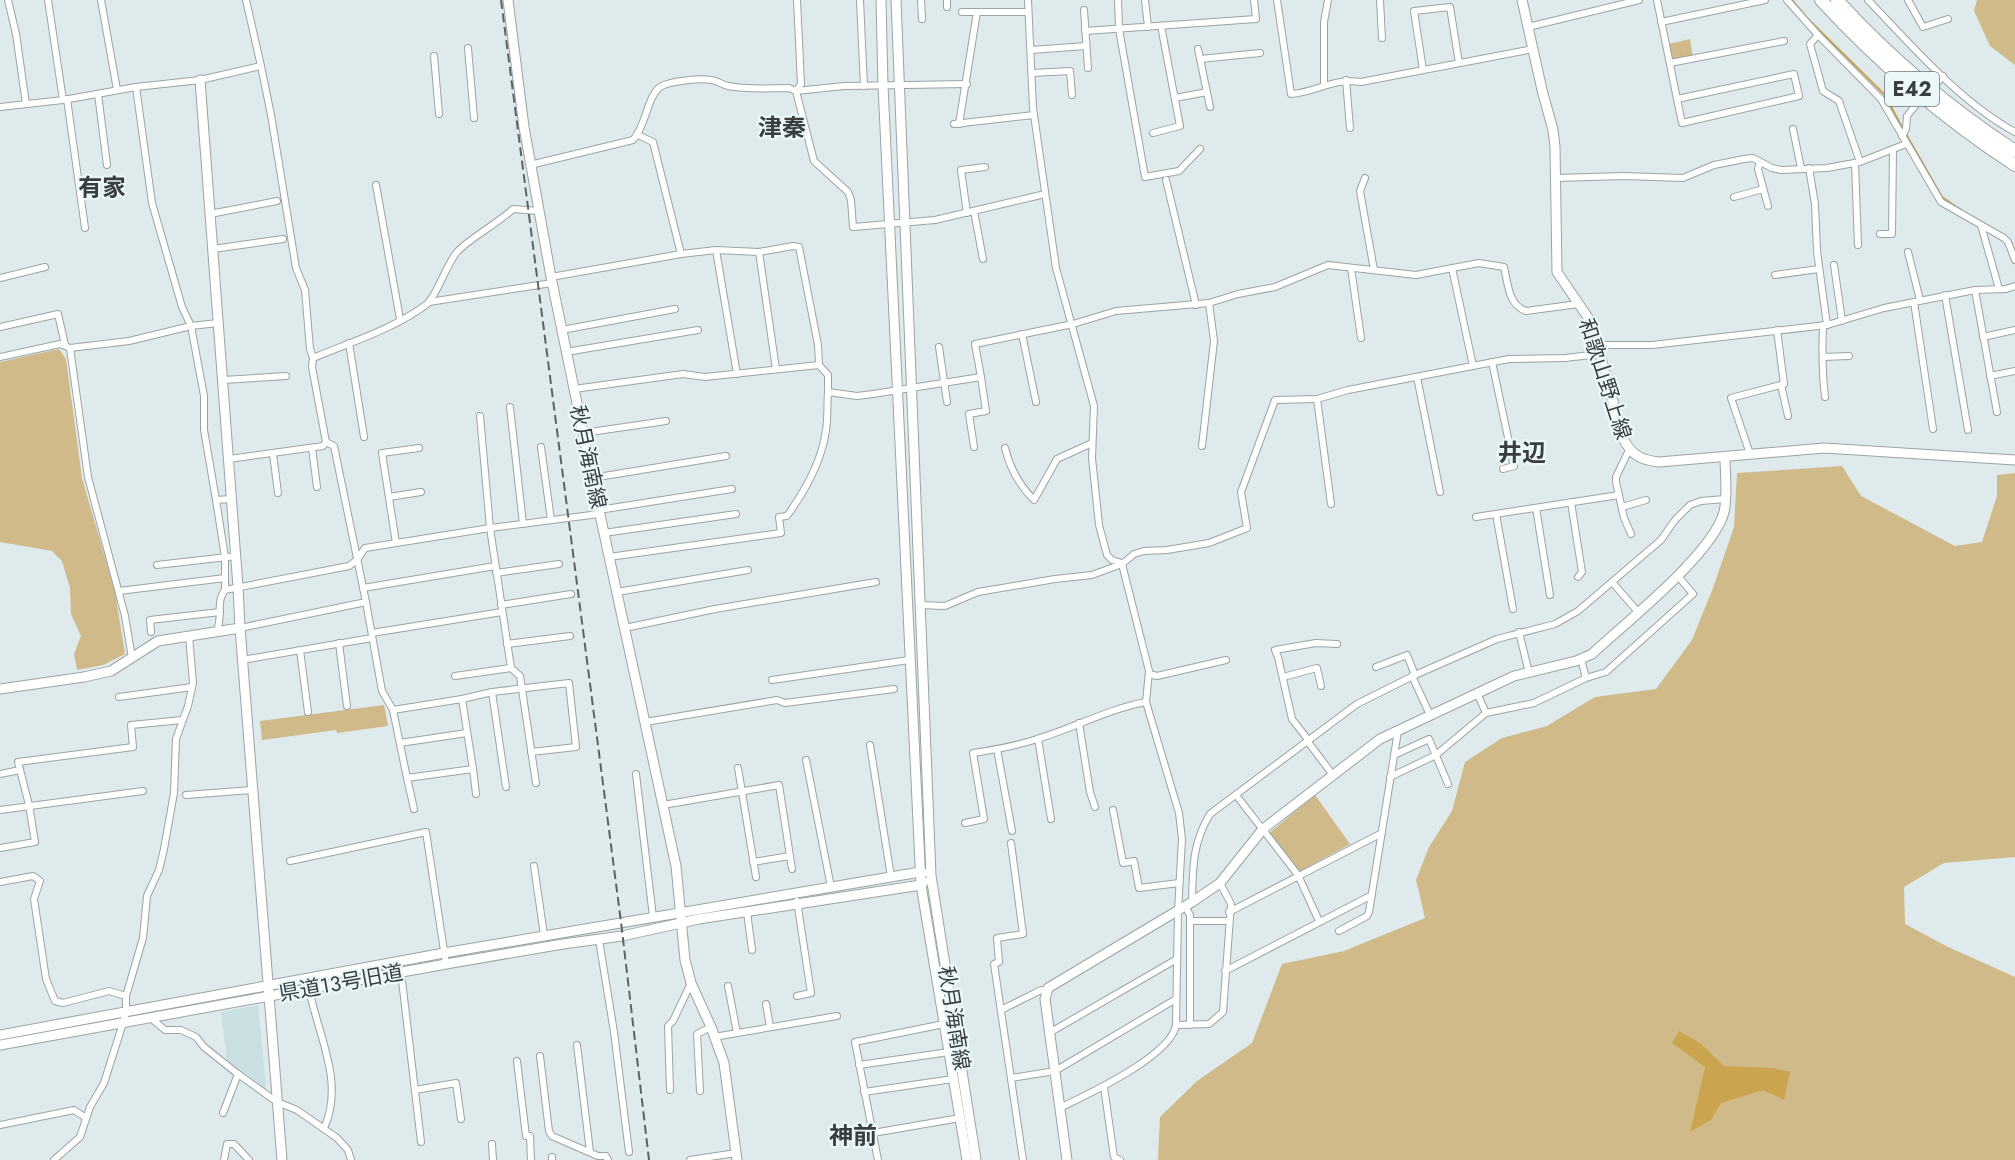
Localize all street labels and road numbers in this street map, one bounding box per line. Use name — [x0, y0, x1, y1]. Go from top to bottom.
road number: E42 — [1885, 72, 1939, 106]
street label: 和歌山野上線 — [1571, 314, 1639, 444]
street label: 秋月海南線 — [562, 403, 614, 511]
street label: 県道13号旧道 — [276, 957, 406, 1009]
street label: 秋月海南線 — [931, 964, 977, 1072]

